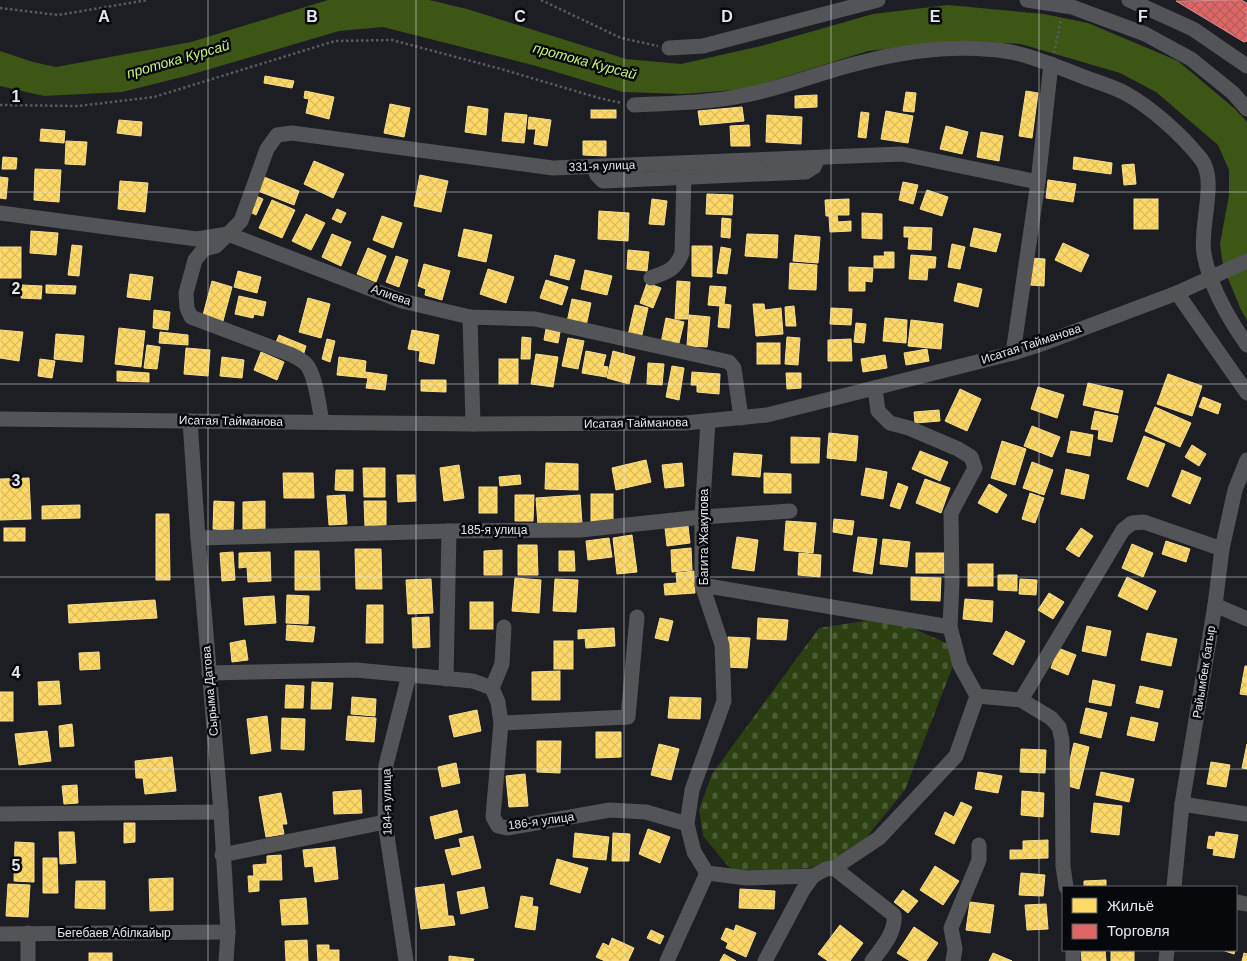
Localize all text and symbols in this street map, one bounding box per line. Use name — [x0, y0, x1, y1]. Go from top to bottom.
text: A — [98, 8, 110, 25]
text: B — [306, 8, 318, 25]
text: C — [514, 8, 526, 25]
text: D — [721, 8, 733, 25]
text: E — [930, 8, 941, 25]
text: F — [1138, 8, 1148, 25]
water label: протока Курсай — [125, 37, 232, 81]
water label: протока Курсай — [532, 40, 639, 83]
text: 1 — [12, 88, 21, 105]
street label: 331-я улица — [568, 158, 636, 174]
text: 2 — [12, 280, 21, 297]
street label: Алиева — [369, 282, 413, 308]
street label: Исатая Тайманова — [979, 321, 1083, 367]
street label: Исатая Тайманова — [179, 413, 284, 429]
street label: Исатая Тайманова — [584, 415, 689, 431]
text: 3 — [12, 472, 21, 489]
street label: Багита Жакупова — [697, 488, 711, 585]
street label: 185-я улица — [461, 523, 528, 537]
street label: Райымбек батыр — [1190, 624, 1218, 719]
street label: Сырыма Датова — [199, 645, 221, 737]
text: 4 — [12, 664, 21, 681]
street label: 184-я улица — [379, 768, 395, 836]
street label: 186-я улица — [507, 809, 575, 833]
text: 5 — [12, 857, 21, 874]
legend — [1062, 886, 1237, 951]
text: Жильё — [1107, 897, 1154, 914]
text: Торговля — [1107, 922, 1170, 939]
street label: Бегебаев Абілкайыр — [57, 926, 171, 940]

